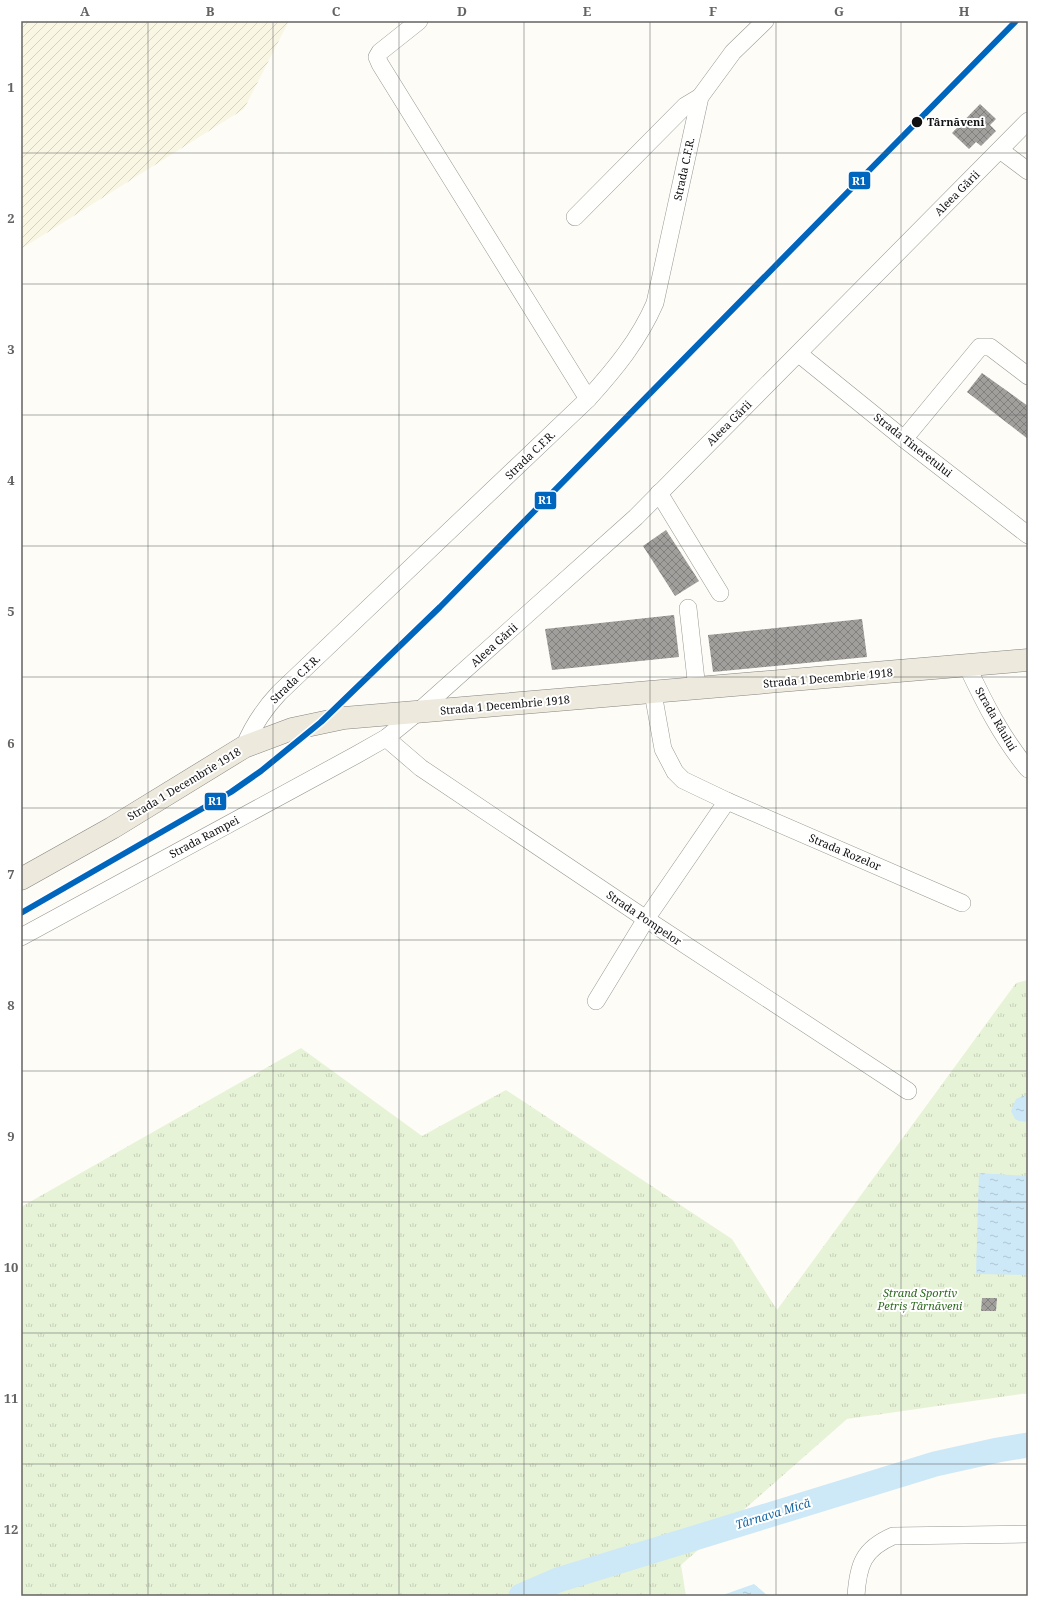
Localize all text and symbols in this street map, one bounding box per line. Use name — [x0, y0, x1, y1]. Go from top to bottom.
text: A — [80, 2, 90, 20]
text: B — [206, 2, 215, 20]
text: C — [332, 2, 341, 20]
text: D — [457, 2, 467, 20]
text: E — [583, 2, 592, 20]
text: F — [709, 2, 717, 20]
text: G — [834, 2, 844, 20]
text: H — [959, 2, 970, 20]
text: 1 — [7, 78, 15, 96]
place label: Târnăveni — [927, 114, 984, 129]
marker: Târnăveni — [910, 115, 924, 129]
street label: Strada C.F.R. — [669, 136, 698, 202]
street label: Aleea Gării — [931, 166, 983, 219]
line badge: R1 — [848, 171, 871, 190]
text: R1 — [852, 173, 866, 188]
text: 2 — [7, 209, 15, 227]
text: 3 — [7, 340, 15, 358]
street label: Aleea Gării — [703, 396, 755, 449]
street label: Strada Tineretului — [871, 409, 956, 480]
street label: Strada C.F.R. — [501, 427, 558, 482]
text: 4 — [7, 471, 15, 489]
line badge: R1 — [534, 491, 557, 510]
text: R1 — [538, 492, 552, 507]
text: 5 — [7, 602, 15, 620]
street label: Aleea Gării — [467, 619, 521, 670]
street label: Strada C.F.R. — [266, 651, 323, 706]
street label: Strada 1 Decembrie 1918 — [762, 664, 893, 691]
street label: Strada Râului — [972, 684, 1021, 754]
street label: Strada 1 Decembrie 1918 — [439, 691, 570, 718]
text: 6 — [7, 734, 15, 752]
street label: Strada 1 Decembrie 1918 — [124, 744, 243, 824]
line badge: R1 — [204, 792, 227, 811]
text: R1 — [208, 793, 222, 808]
street label: Strada Rampei — [166, 812, 242, 861]
street label: Strada Rozelor — [807, 830, 884, 874]
text: 7 — [7, 865, 15, 883]
street label: Strada Pompelor — [604, 887, 686, 949]
text: 8 — [7, 996, 15, 1014]
text: 9 — [7, 1127, 15, 1145]
text: 10 — [4, 1258, 18, 1276]
park label: Ștrand Sportiv Petriș Târnăveni — [877, 1285, 963, 1313]
text: 11 — [4, 1389, 18, 1407]
water label: Târnava Mică — [733, 1494, 813, 1533]
text: 12 — [4, 1520, 18, 1538]

